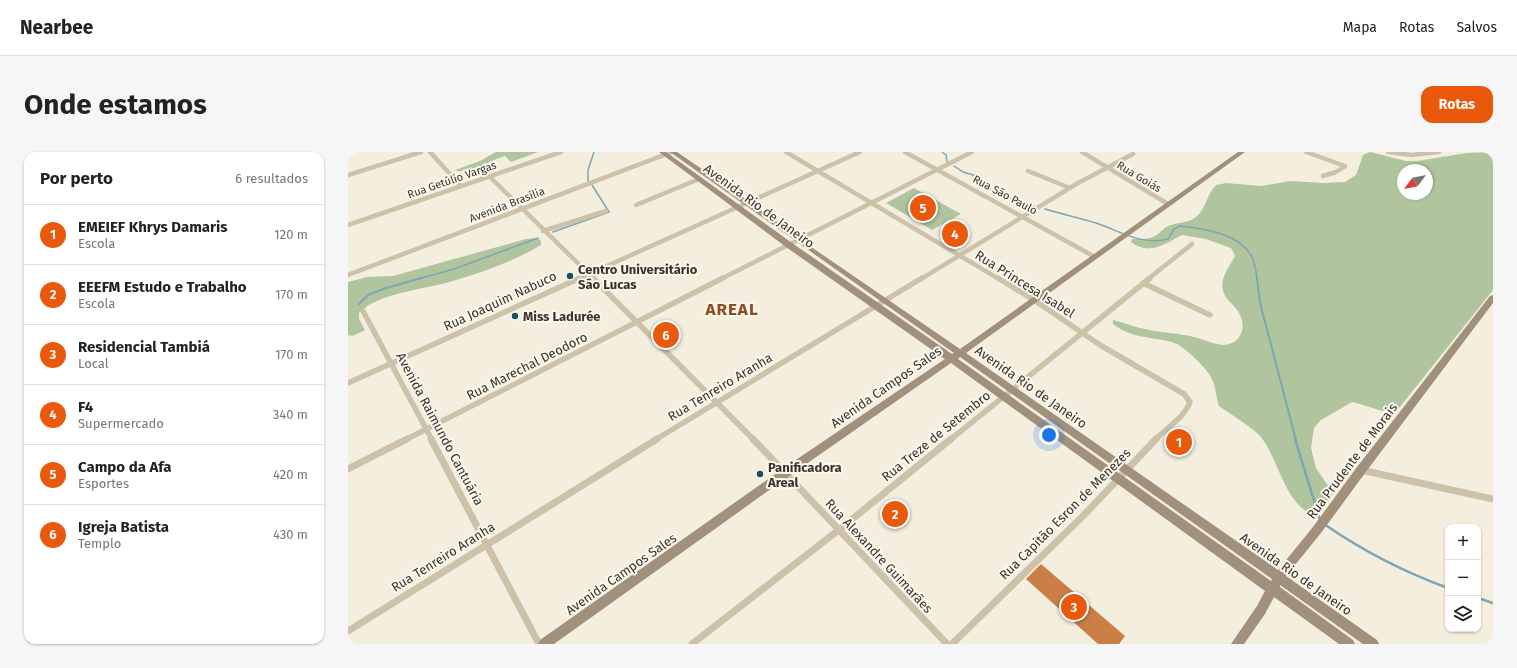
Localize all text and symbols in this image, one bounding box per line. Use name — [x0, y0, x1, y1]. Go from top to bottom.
text: Nearbee — [20, 16, 93, 39]
text: Mapa — [1343, 19, 1377, 36]
text: Rotas — [1399, 19, 1434, 36]
text: Salvos — [1456, 19, 1497, 36]
button: Rotas — [1421, 86, 1493, 123]
text: Onde estamos — [24, 88, 207, 121]
street label: Rua Getúlio Vargas — [406, 159, 498, 201]
street label: Rua Goiás — [1114, 159, 1164, 195]
street label: Avenida Rio de Janeiro — [701, 161, 817, 251]
north arrow — [1397, 164, 1433, 200]
text: Por perto — [40, 168, 113, 189]
text: 6 resultados — [235, 171, 308, 186]
street label: Rua São Paulo — [971, 173, 1039, 217]
street label: Avenida Brasília — [467, 185, 547, 225]
pin: 5 — [910, 193, 936, 223]
text: EMEIEF Khrys Damaris — [78, 218, 228, 236]
pin: 4 — [942, 219, 968, 249]
text: 1 — [50, 227, 56, 242]
text: 120 m — [274, 227, 308, 242]
text: Escola — [78, 236, 115, 251]
street label: Rua Princesa Isabel — [972, 247, 1078, 321]
place label: Centro Universitário São Lucas — [578, 262, 698, 292]
street label: Rua Joaquim Nabuco — [441, 268, 559, 334]
marker: Centro Universitário São Lucas — [565, 271, 575, 281]
text: EEEFM Estudo e Trabalho — [78, 278, 247, 296]
text: 2 — [50, 287, 56, 302]
text: 170 m — [275, 287, 308, 302]
text: Escola — [78, 296, 115, 311]
district label: AREAL — [704, 299, 759, 320]
place label: Miss Ladurée — [523, 309, 601, 324]
marker: Miss Ladurée — [510, 311, 520, 321]
pin: 6 — [653, 320, 679, 350]
street label: Rua Marechal Deodoro — [464, 329, 590, 403]
text: Residencial Tambiá — [78, 338, 210, 356]
street label: Avenida Campos Sales — [828, 343, 944, 431]
street label: Avenida Rio de Janeiro — [972, 343, 1090, 431]
text: 3 — [50, 347, 56, 362]
text: 170 m — [275, 347, 308, 362]
street label: Avenida Raimundo Cantuária — [393, 350, 487, 508]
street label: Rua Tenreiro Aranha — [665, 350, 775, 424]
text: Local — [78, 356, 109, 371]
street label: Rua Treze de Setembro — [879, 388, 993, 484]
text: F4 — [78, 398, 93, 416]
street label: Rua Prudente de Morais — [1304, 400, 1400, 522]
text: 4 — [49, 407, 57, 422]
text: 340 m — [273, 407, 308, 422]
text: Supermercado — [78, 416, 164, 431]
your location — [1039, 425, 1059, 445]
pin: 1 — [1166, 427, 1192, 457]
street label: Rua Capitão Esron de Menezes — [996, 445, 1134, 583]
text: Campo da Afa — [78, 458, 171, 476]
place label: Panificadora Areal — [767, 460, 842, 490]
text: 5 — [50, 467, 56, 482]
text: 420 m — [273, 467, 308, 482]
marker: Panificadora Areal — [755, 469, 765, 479]
text: Esportes — [78, 476, 129, 491]
street label: Rua Alexandre Guimarães — [822, 496, 936, 616]
pin: 2 — [882, 499, 908, 529]
text: Igreja Batista — [78, 518, 169, 536]
street label: Rua Tenreiro Aranha — [389, 519, 497, 595]
map controls — [1445, 524, 1481, 632]
button: + — [1445, 524, 1481, 560]
text: 6 — [49, 527, 57, 542]
text: 430 m — [273, 527, 308, 542]
street label: Avenida Campos Sales — [563, 530, 679, 618]
street label: Avenida Rio de Janeiro — [1237, 530, 1355, 618]
text: Templo — [78, 536, 121, 551]
button: − — [1445, 560, 1481, 596]
pin: 3 — [1061, 592, 1087, 622]
button: layers — [1445, 596, 1481, 632]

